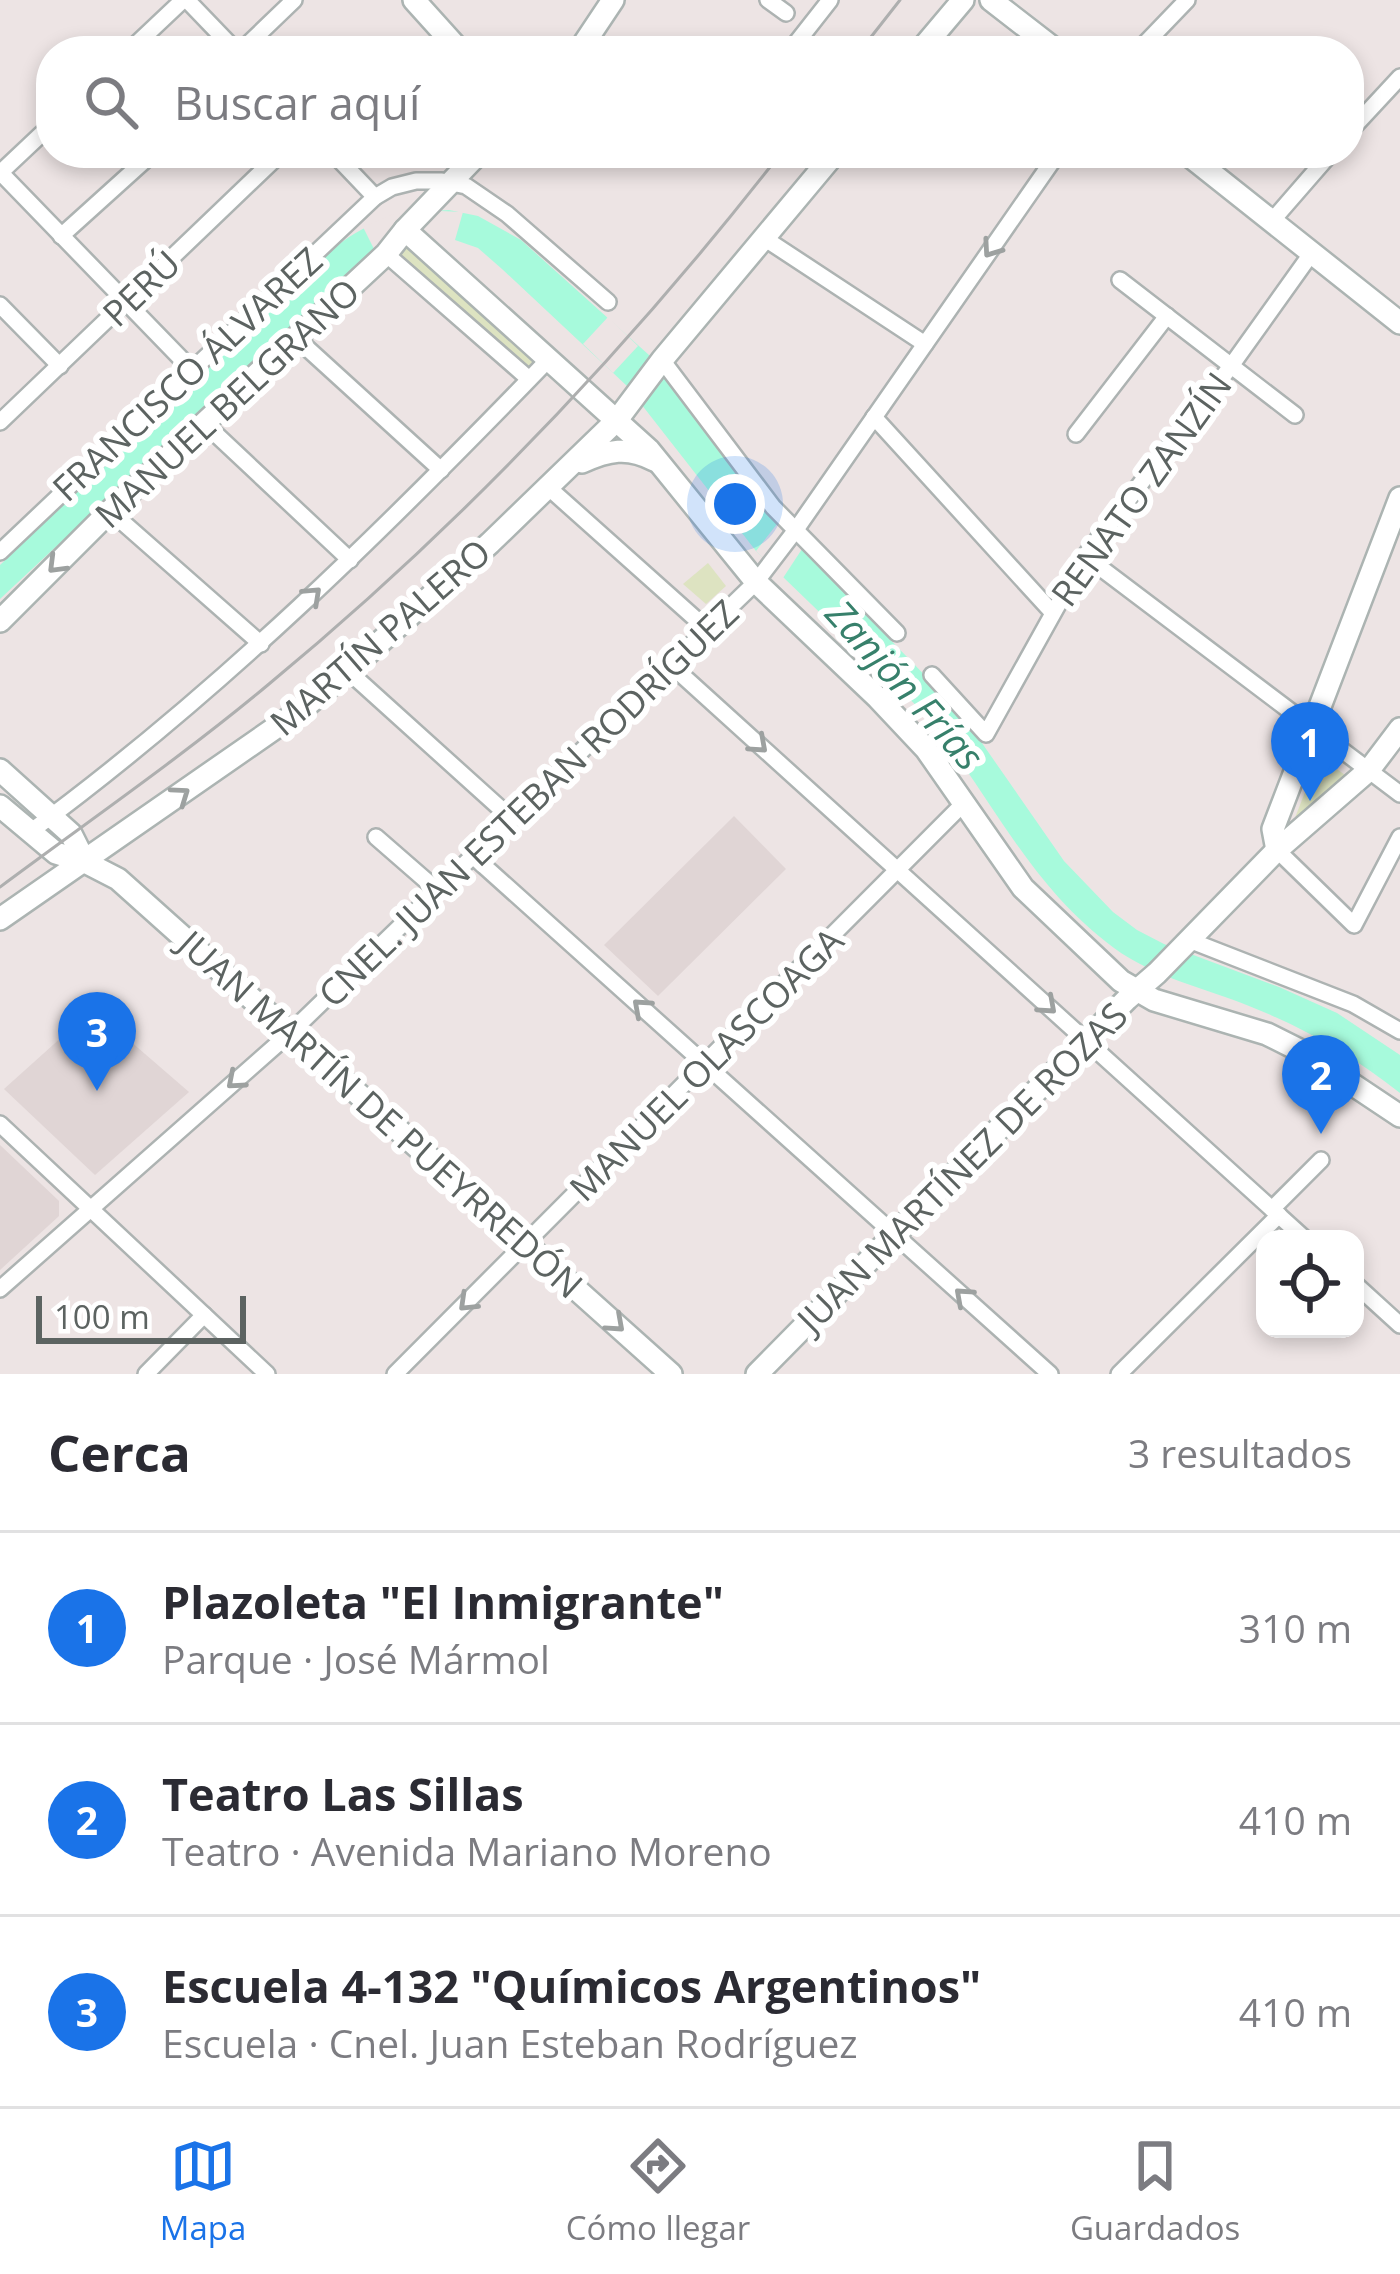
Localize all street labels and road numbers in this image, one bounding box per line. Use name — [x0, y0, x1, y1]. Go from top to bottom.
street label: FRANCISCO ÁLVAREZ — [42, 236, 332, 512]
street label: PERÚ — [92, 239, 190, 337]
street label: MANUEL BELGRANO — [84, 267, 370, 539]
street label: RENATO ZANZÍN — [1040, 362, 1242, 616]
street label: MARTÍN PALERO — [259, 528, 501, 746]
street label: CNEL. JUAN ESTEBAN RODRÍGUEZ — [307, 589, 749, 1017]
street label: MANUEL OLASCOAGA — [558, 916, 854, 1212]
street label: JUAN MARTÍN DE PUEYRREDÓN — [166, 917, 594, 1309]
street label: JUAN MARTÍNEZ DE ROZAS — [784, 991, 1138, 1345]

